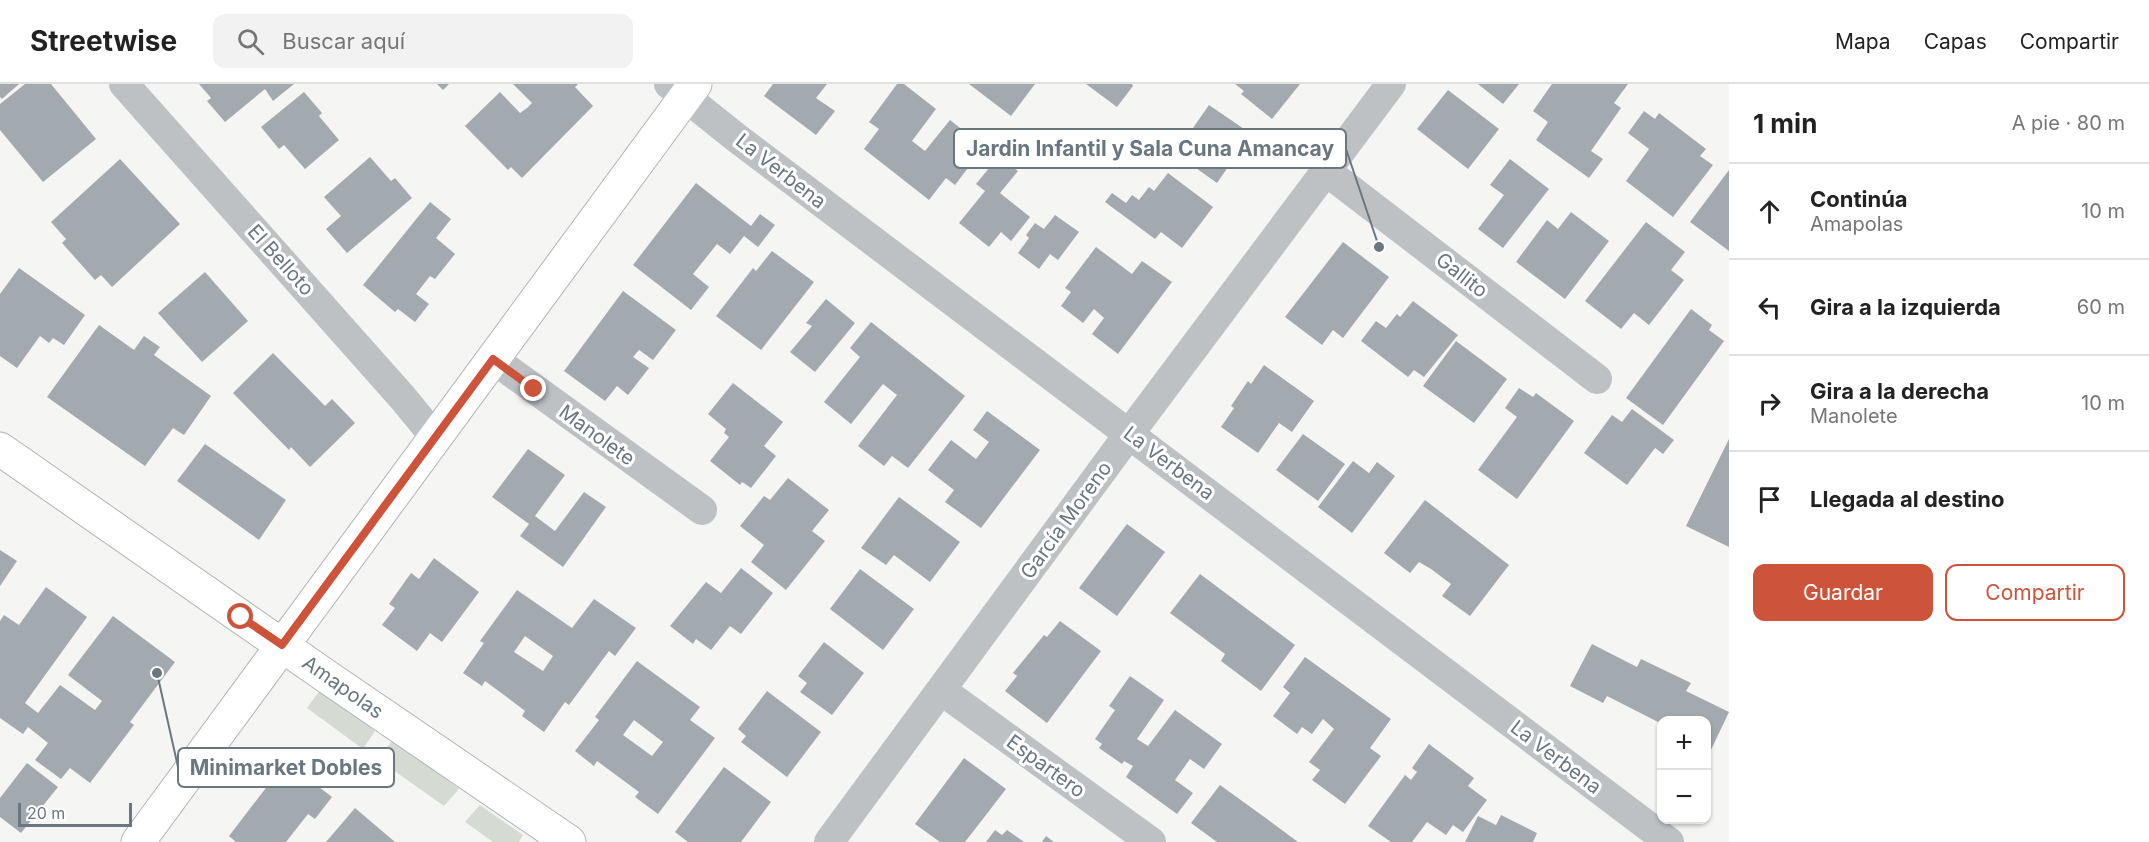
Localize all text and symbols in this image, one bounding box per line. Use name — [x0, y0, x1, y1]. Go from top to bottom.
search box — [213, 14, 633, 68]
text: Streetwise — [30, 24, 177, 58]
icon: search — [234, 25, 267, 58]
text: Buscar aquí — [282, 28, 405, 54]
text: Mapa — [1835, 29, 1891, 54]
text: Capas — [1924, 29, 1987, 54]
text: Compartir — [2020, 29, 2119, 54]
text: 1 min — [1753, 108, 1817, 139]
text: A pie · 80 m — [2012, 111, 2125, 135]
street label: La Verbena — [731, 128, 831, 214]
callout: Jardin Infantil y Sala Cuna Amancay — [954, 129, 1346, 168]
text: Jardin Infantil y Sala Cuna Amancay — [966, 136, 1334, 161]
text: Continúa — [1810, 186, 1908, 212]
icon: ahead — [1753, 195, 1786, 228]
text: 10 m — [2081, 199, 2125, 223]
text: Amapolas — [1810, 212, 1903, 236]
street label: El Belloto — [243, 220, 319, 300]
street label: Gallito — [1431, 247, 1493, 303]
icon: left — [1753, 291, 1786, 324]
text: Gira a la izquierda — [1810, 294, 2001, 320]
text: 60 m — [2077, 295, 2125, 319]
route end — [520, 375, 546, 401]
text: Gira a la derecha — [1810, 378, 1989, 404]
icon: right — [1753, 387, 1786, 420]
text: 10 m — [2081, 391, 2125, 415]
street label: Manolete — [555, 400, 639, 470]
text: Manolete — [1810, 404, 1898, 428]
street label: La Verbena — [1119, 421, 1219, 505]
street label: García Moreno — [1015, 457, 1117, 583]
icon: arrive — [1753, 483, 1786, 516]
text: Llegada al destino — [1810, 486, 2004, 512]
button: Guardar — [1753, 564, 1933, 621]
button: Compartir — [1945, 564, 2125, 621]
route start — [227, 603, 253, 629]
street label: Amapolas — [298, 650, 388, 724]
street label: La Verbena — [1506, 715, 1606, 799]
map controls — [1657, 716, 1711, 824]
button: + — [1657, 716, 1711, 770]
street label: Espartero — [1002, 729, 1090, 803]
callout: Minimarket Dobles — [178, 748, 394, 787]
text: Minimarket Dobles — [190, 755, 382, 780]
button: − — [1657, 770, 1711, 824]
scale bar — [18, 800, 132, 828]
text: 20 m — [27, 803, 65, 823]

